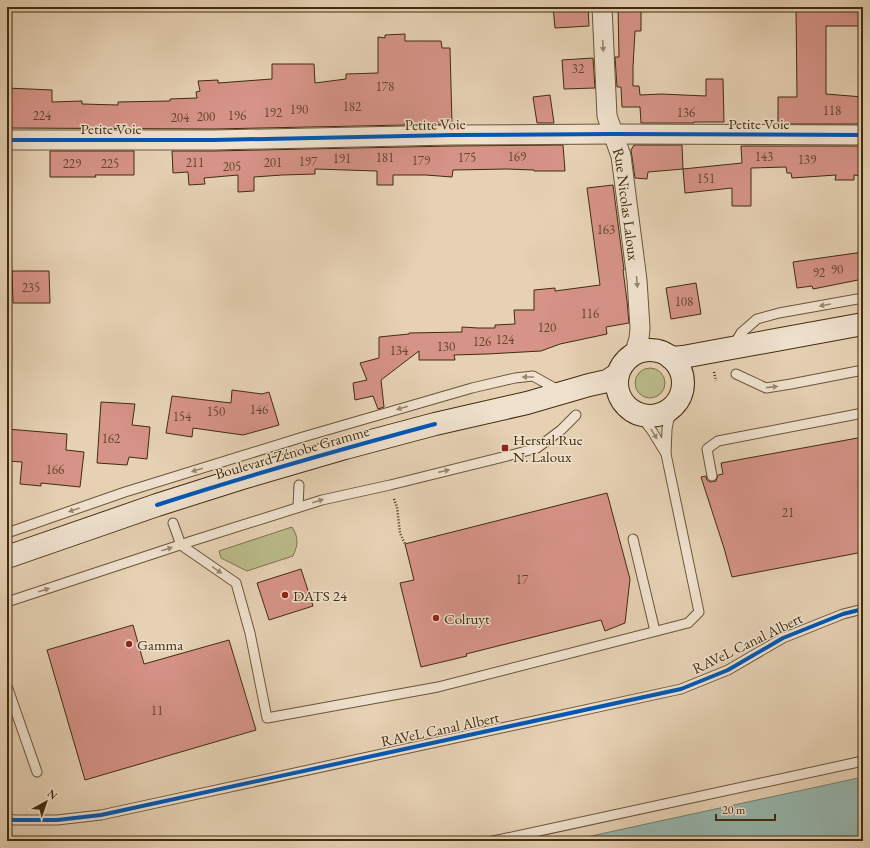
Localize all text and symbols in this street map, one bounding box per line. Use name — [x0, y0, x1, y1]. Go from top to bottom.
one-way arrow — [600, 40, 607, 52]
house number: 32 — [572, 60, 585, 77]
house number: 178 — [376, 78, 394, 95]
house number: 182 — [343, 98, 362, 115]
house number: 190 — [290, 101, 308, 118]
house number: 118 — [823, 102, 841, 119]
house number: 192 — [264, 104, 283, 121]
house number: 136 — [677, 104, 695, 121]
house number: 224 — [33, 107, 52, 124]
house number: 196 — [228, 107, 246, 124]
house number: 200 — [197, 108, 215, 125]
house number: 204 — [171, 109, 190, 126]
street label: Petite Voie — [404, 114, 466, 134]
street label: Petite Voie — [729, 114, 790, 133]
street label: Petite Voie — [81, 119, 142, 138]
street label: Rue Nicolas Laloux — [609, 145, 644, 262]
house number: 169 — [508, 148, 527, 165]
house number: 143 — [755, 148, 773, 165]
house number: 181 — [376, 149, 394, 166]
house number: 175 — [458, 149, 476, 166]
house number: 191 — [333, 150, 351, 167]
house number: 139 — [798, 151, 817, 168]
house number: 179 — [412, 152, 431, 169]
house number: 197 — [299, 153, 318, 170]
house number: 211 — [186, 154, 204, 171]
house number: 201 — [264, 154, 282, 171]
house number: 229 — [63, 155, 82, 172]
house number: 225 — [101, 155, 119, 172]
house number: 205 — [223, 158, 241, 175]
house number: 151 — [697, 170, 715, 187]
house number: 163 — [597, 221, 615, 238]
house number: 90 — [831, 261, 843, 278]
house number: 92 — [813, 264, 826, 281]
one-way arrow — [634, 276, 640, 288]
house number: 235 — [22, 279, 40, 296]
house number: 108 — [675, 293, 693, 310]
one-way arrow — [819, 302, 831, 308]
house number: 116 — [581, 305, 599, 322]
house number: 120 — [538, 319, 556, 336]
house number: 124 — [496, 331, 515, 348]
house number: 126 — [473, 333, 491, 350]
house number: 130 — [437, 338, 455, 355]
house number: 134 — [390, 342, 409, 359]
one-way arrow — [521, 374, 534, 380]
one-way arrow — [766, 384, 778, 390]
house number: 146 — [250, 401, 268, 418]
house number: 150 — [207, 403, 225, 420]
one-way arrow — [396, 405, 408, 411]
house number: 154 — [173, 408, 192, 425]
street label: Boulevard Zénobe Gramme — [213, 421, 371, 483]
one-way arrow — [650, 428, 657, 440]
house number: 162 — [102, 430, 121, 447]
place label: Herstal Rue N. Laloux — [513, 430, 583, 466]
marker: Herstal Rue N. Laloux — [500, 443, 510, 453]
house number: 166 — [46, 461, 64, 478]
one-way arrow — [191, 467, 203, 473]
one-way arrow — [438, 468, 451, 474]
one-way arrow — [312, 498, 324, 504]
house number: 21 — [782, 504, 794, 521]
one-way arrow — [67, 508, 79, 514]
one-way arrow — [162, 546, 174, 552]
one-way arrow — [212, 566, 222, 574]
house number: 17 — [516, 571, 529, 588]
place label: DATS 24 — [293, 586, 348, 605]
one-way arrow — [38, 587, 50, 593]
marker: DATS 24 — [280, 590, 290, 600]
street label: RAVeL Canal Albert — [689, 608, 805, 678]
place label: Colruyt — [444, 609, 490, 628]
marker: Colruyt — [431, 613, 441, 623]
place label: Gamma — [137, 635, 183, 654]
marker: Gamma — [124, 639, 134, 649]
house number: 11 — [151, 702, 163, 719]
street label: RAVeL Canal Albert — [379, 707, 501, 751]
north arrow — [26, 782, 66, 822]
text: N — [45, 786, 60, 803]
scale bar — [716, 796, 775, 822]
text: 20 m — [722, 802, 746, 818]

